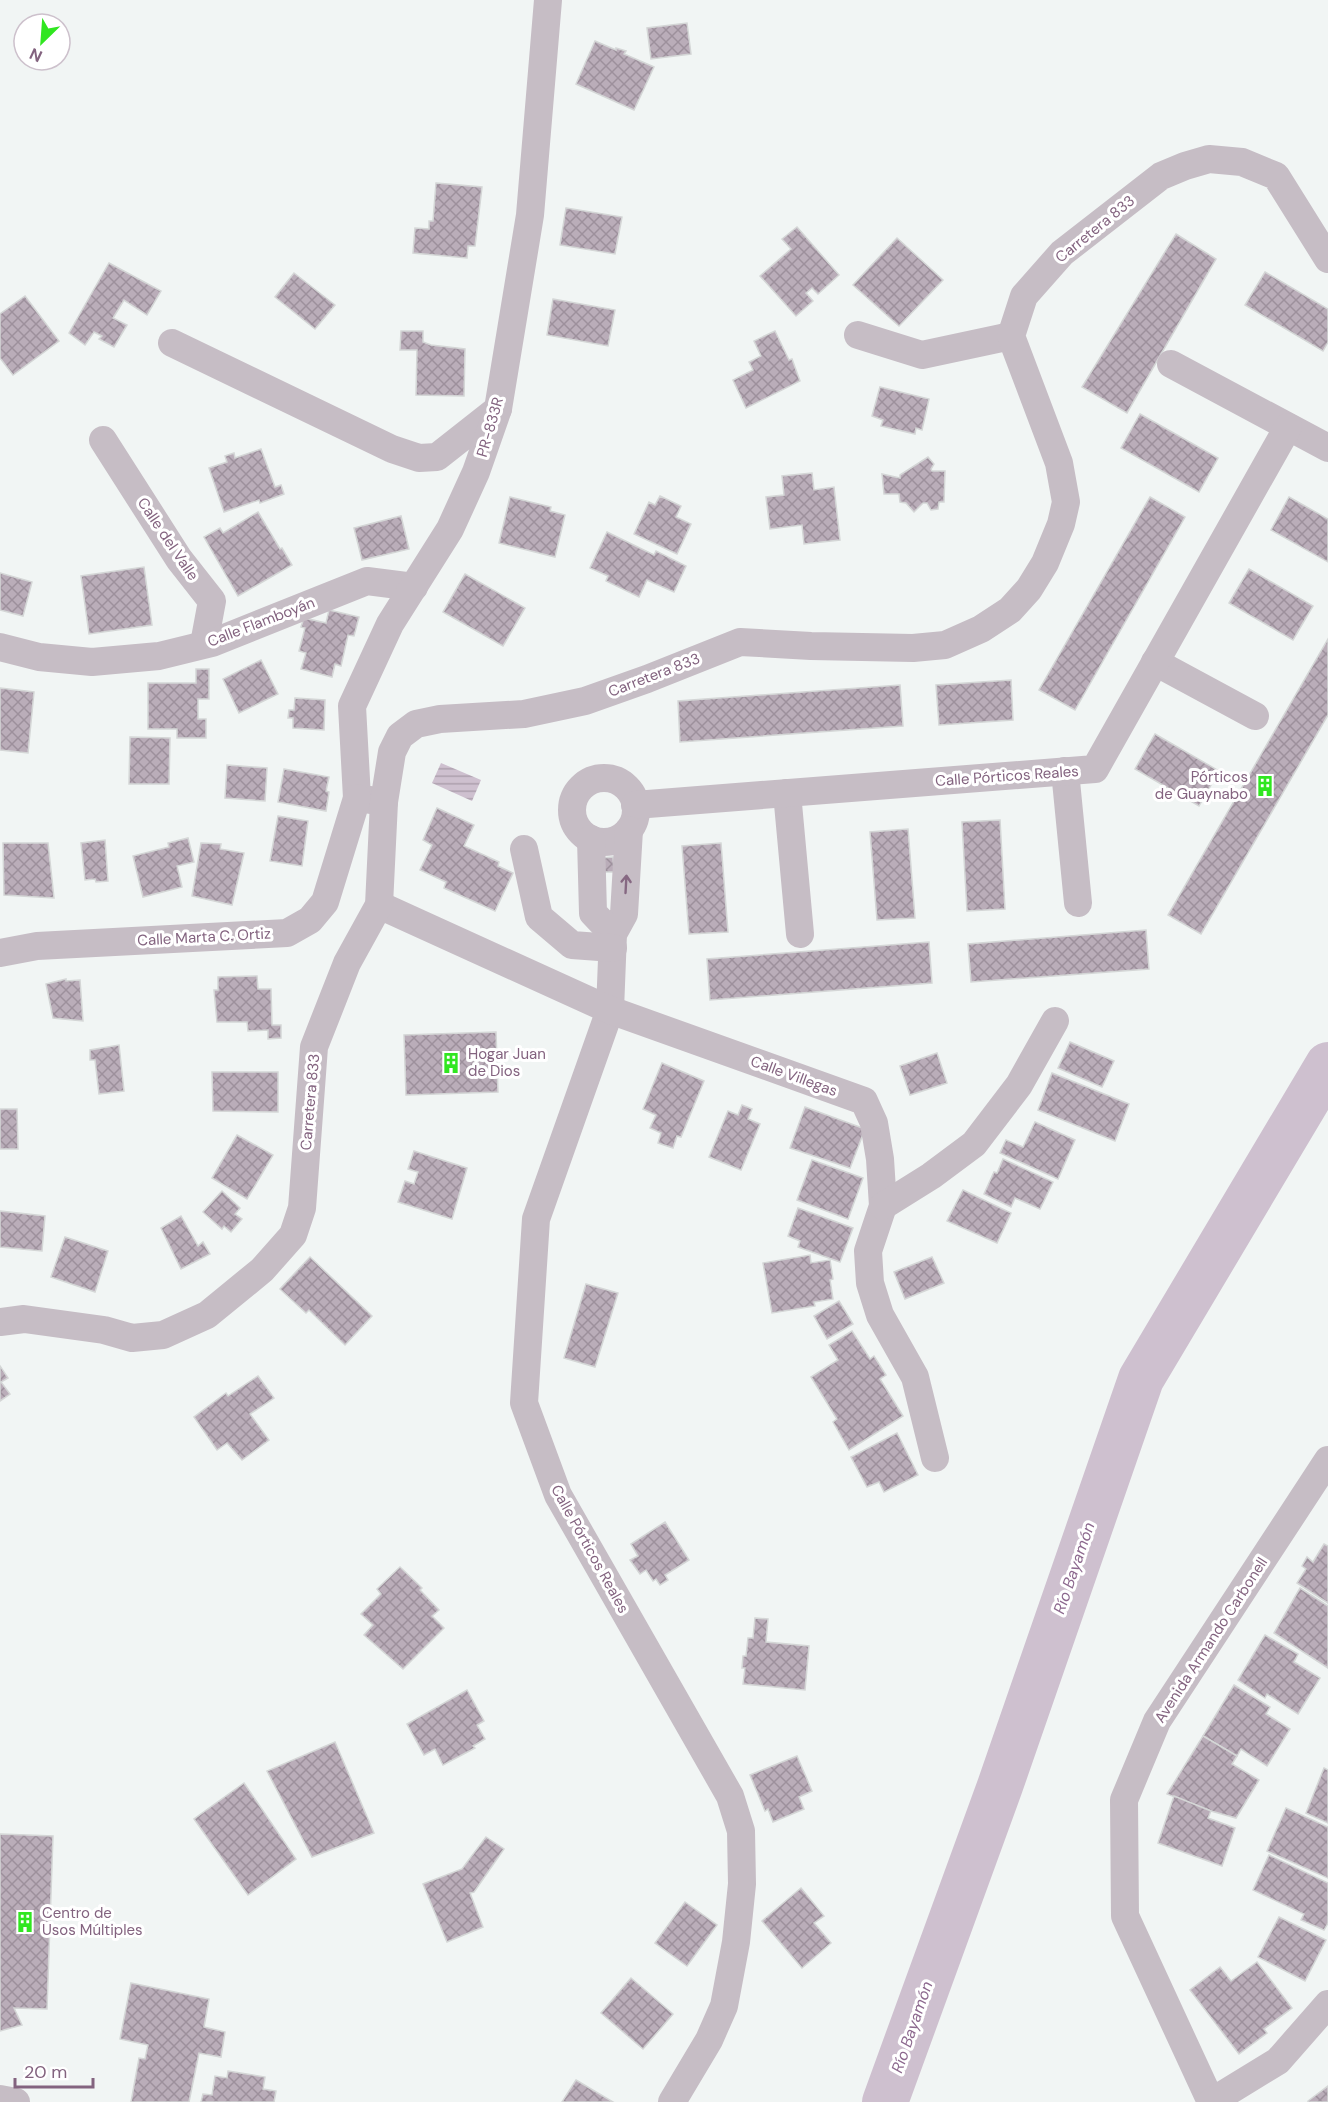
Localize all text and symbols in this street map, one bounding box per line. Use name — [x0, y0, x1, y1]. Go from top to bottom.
north arrow — [12, 12, 72, 72]
text: N — [26, 43, 46, 67]
street label: Carretera 833 — [1051, 191, 1139, 267]
street label: PR-833R — [472, 395, 508, 459]
street label: Calle del Valle — [133, 494, 203, 584]
street label: Calle Flamboyán — [205, 592, 317, 652]
street label: Carretera 833 — [605, 648, 703, 702]
street label: Calle Pórticos Reales — [935, 761, 1079, 791]
place label: Pórticos de Guaynabo — [1155, 767, 1248, 804]
building icon: Pórticos de Guaynabo — [1253, 774, 1277, 798]
one-way arrow — [620, 874, 631, 894]
street label: Calle Marta C. Ortiz — [137, 924, 271, 950]
place label: Hogar Juan de Dios — [468, 1044, 546, 1081]
building icon: Hogar Juan de Dios — [439, 1051, 463, 1075]
street label: Calle Villegas — [748, 1051, 840, 1101]
street label: Carretera 833 — [296, 1053, 324, 1151]
street label: Calle Pórticos Reales — [546, 1481, 634, 1617]
water label: Río Bayamón — [1048, 1519, 1100, 1617]
street label: Avenida Armando Carbonell — [1150, 1553, 1272, 1727]
place label: Centro de Usos Múltiples — [42, 1903, 143, 1940]
building icon: Centro de Usos Múltiples — [13, 1910, 37, 1934]
water label: Río Bayamón — [886, 1978, 938, 2076]
scale bar — [15, 2051, 93, 2089]
text: 20 m — [24, 2060, 67, 2084]

